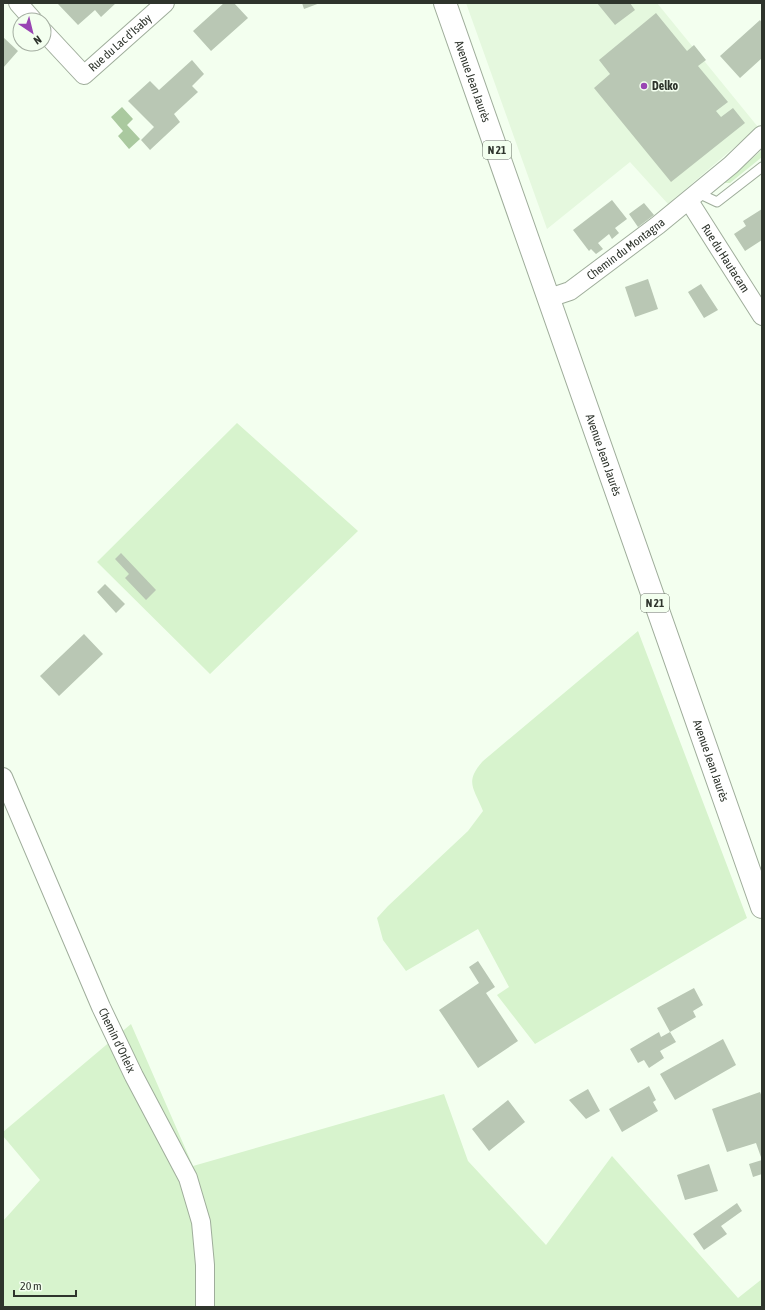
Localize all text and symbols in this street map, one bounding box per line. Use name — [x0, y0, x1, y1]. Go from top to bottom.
street label: Rue du Lac d'Isaby — [86, 11, 154, 75]
north arrow — [12, 12, 52, 52]
text: N — [32, 33, 44, 47]
street label: Avenue Jean Jaurès — [452, 39, 493, 124]
place label: Delko — [652, 79, 678, 93]
marker: Delko — [639, 81, 649, 91]
road number: N 21 — [483, 141, 511, 159]
street label: Chemin du Montagna — [584, 215, 668, 283]
street label: Rue du Hautacam — [699, 222, 752, 295]
street label: Avenue Jean Jaurès — [583, 412, 624, 498]
road number: N 21 — [641, 594, 669, 612]
street label: Avenue Jean Jaurès — [690, 718, 732, 804]
street label: Chemin d'Orleix — [96, 1006, 138, 1075]
scale bar — [14, 1272, 76, 1298]
text: 20 m — [20, 1279, 42, 1293]

